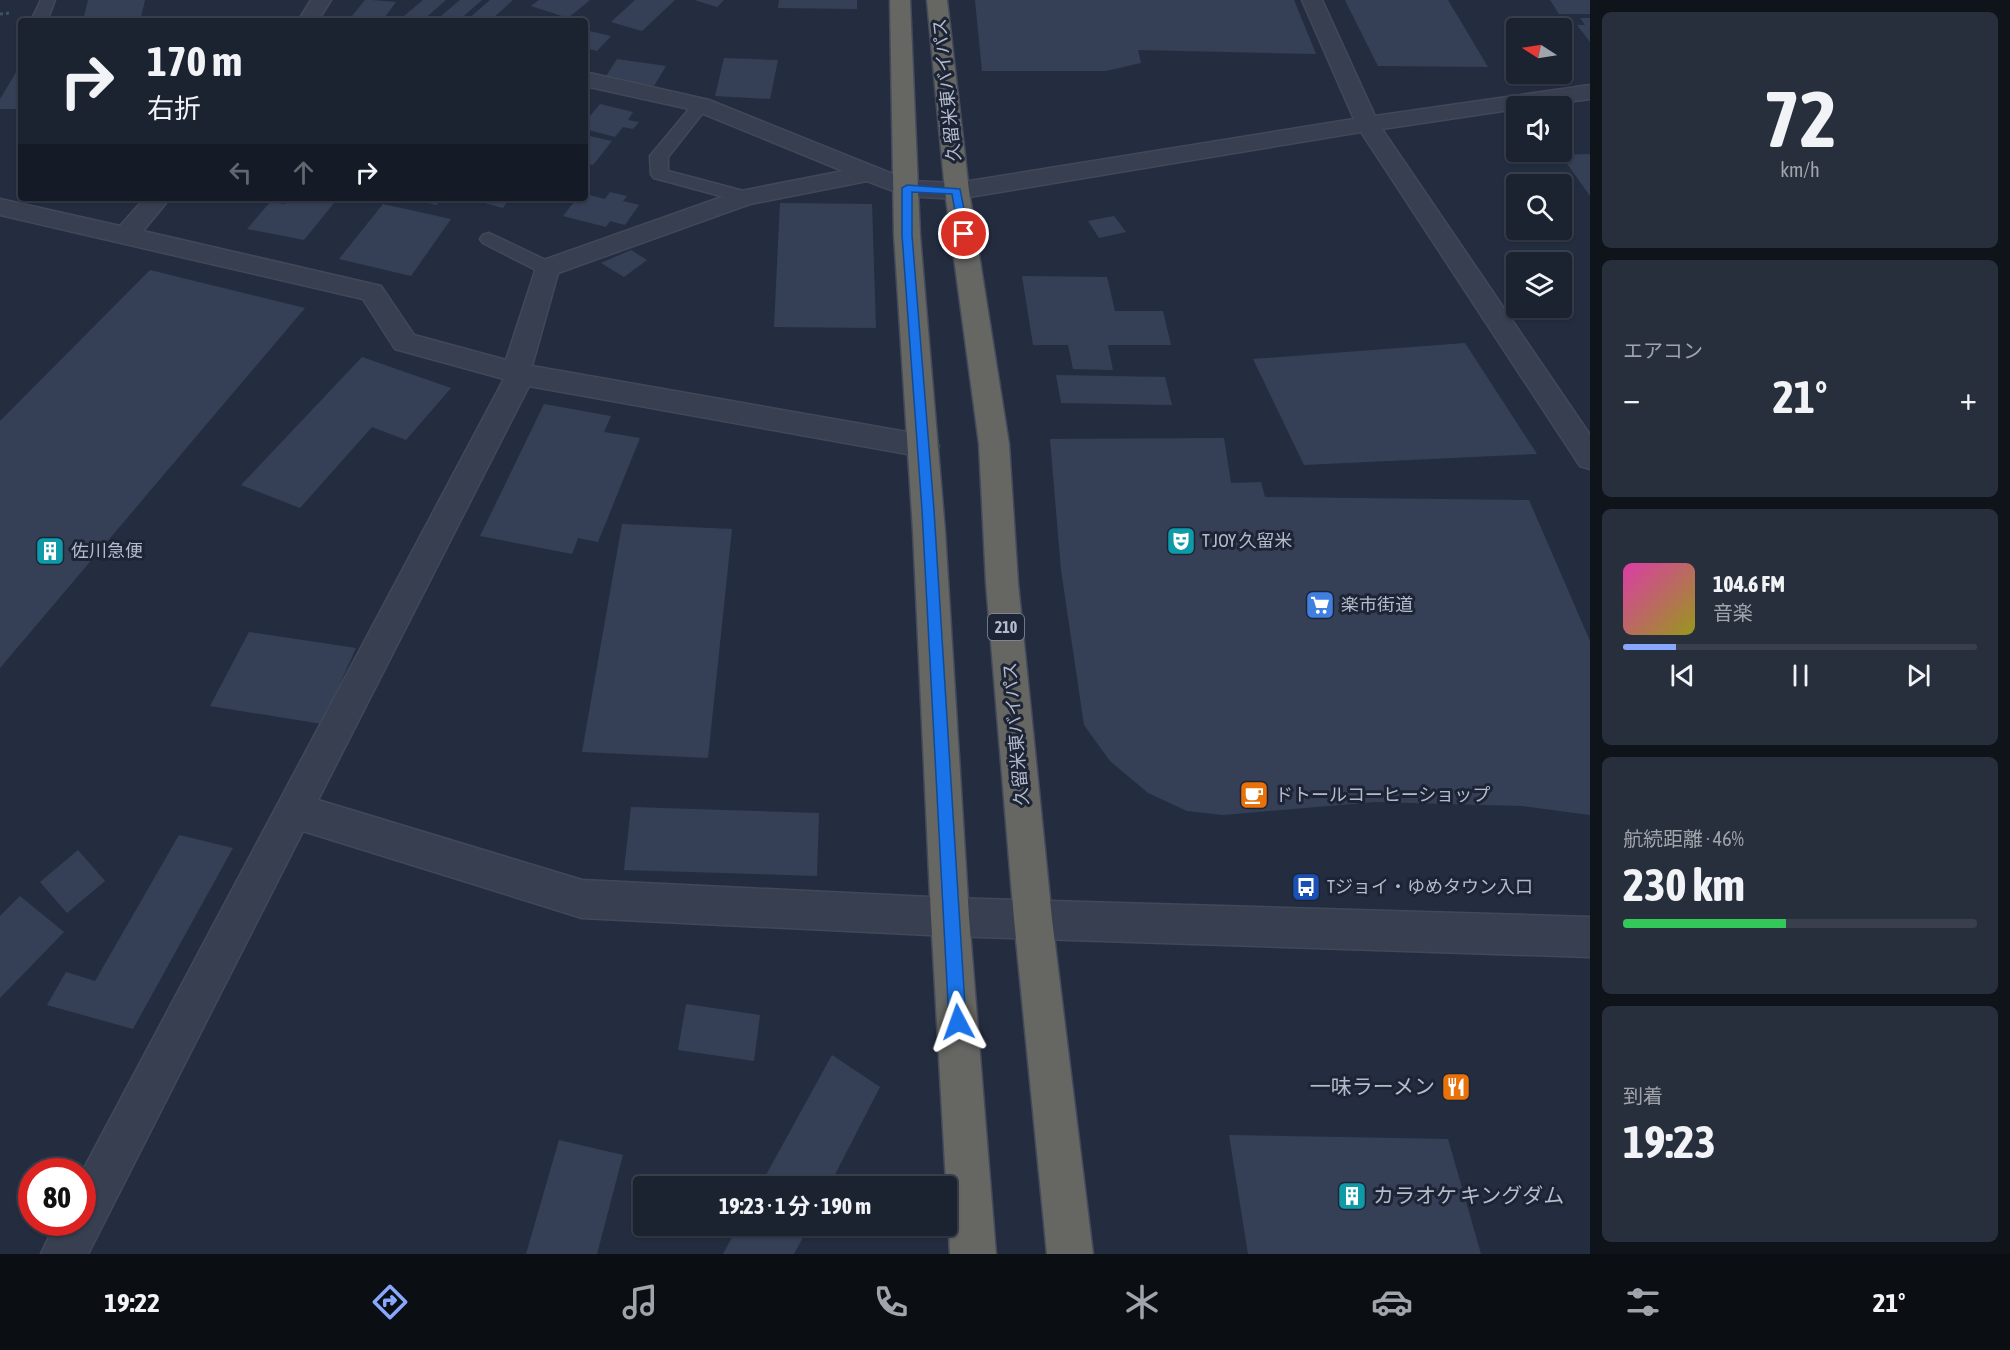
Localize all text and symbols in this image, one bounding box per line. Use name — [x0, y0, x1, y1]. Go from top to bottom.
street label: 久留米東バイパス — [929, 18, 964, 163]
north arrow — [1506, 18, 1572, 84]
map controls — [1506, 18, 1572, 318]
text: 170 m — [147, 37, 242, 85]
icon: right — [48, 42, 126, 120]
text: 72 — [1763, 74, 1837, 164]
text: 右折 — [147, 93, 201, 124]
button: sound — [1506, 96, 1572, 162]
icon: left — [224, 156, 257, 189]
icon: ahead — [287, 156, 320, 189]
icon: right — [350, 156, 383, 189]
text: km/h — [1780, 158, 1820, 181]
button: search — [1506, 174, 1572, 240]
pin — [938, 208, 989, 259]
icon: arrive — [947, 217, 980, 250]
button: layers — [1506, 252, 1572, 318]
text: エアコン — [1623, 339, 1703, 362]
text: 21° — [1773, 371, 1827, 423]
text: − — [1623, 379, 1640, 417]
text: + — [1960, 379, 1977, 417]
theatre icon: T JOY 久留米 — [1165, 525, 1197, 557]
place label: T JOY 久留米 — [1202, 530, 1293, 551]
building icon: 佐川急便 — [34, 535, 66, 567]
place label: 佐川急便 — [71, 540, 143, 561]
text: 104.6 FM — [1713, 571, 1785, 597]
supermarket icon: 楽市街道 — [1304, 589, 1336, 621]
place label: 楽市街道 — [1341, 594, 1413, 615]
text: 音楽 — [1713, 601, 1753, 624]
road number: 210 — [988, 614, 1024, 640]
icon: previous — [1666, 659, 1699, 692]
icon: pause — [1784, 659, 1817, 692]
icon: next — [1902, 659, 1935, 692]
street label: 久留米東バイパス — [999, 662, 1032, 807]
cafe icon: ドトールコーヒーショップ — [1238, 779, 1270, 811]
place label: ドトールコーヒーショップ — [1275, 784, 1490, 805]
text: 航続距離 · 46% — [1623, 827, 1744, 850]
text: 230 km — [1623, 859, 1745, 911]
bus stop icon: Tジョイ・ゆめタウン入口 — [1290, 871, 1322, 903]
place label: Tジョイ・ゆめタウン入口 — [1327, 876, 1533, 897]
position arrow — [926, 990, 990, 1054]
restaurant icon: 一味ラーメン — [1440, 1071, 1472, 1103]
place label: 一味ラーメン — [1310, 1074, 1435, 1098]
text: 到着 — [1623, 1084, 1663, 1107]
text: 19:23 — [1623, 1116, 1716, 1168]
speed limit sign: 80 — [18, 1158, 96, 1236]
building icon: カラオケ キングダム — [1336, 1180, 1368, 1212]
place label: カラオケ キングダム — [1373, 1183, 1564, 1207]
text: 19:23 · 1 分 · 190 m — [719, 1193, 871, 1219]
icon: directions — [369, 1281, 411, 1323]
icon: music — [619, 1281, 661, 1323]
icon: phone — [870, 1281, 912, 1323]
icon: climate — [1121, 1281, 1163, 1323]
icon: car — [1371, 1281, 1413, 1323]
icon: filters — [1622, 1281, 1664, 1323]
text: 19:22 — [104, 1287, 160, 1318]
text: 21° — [1873, 1287, 1906, 1318]

